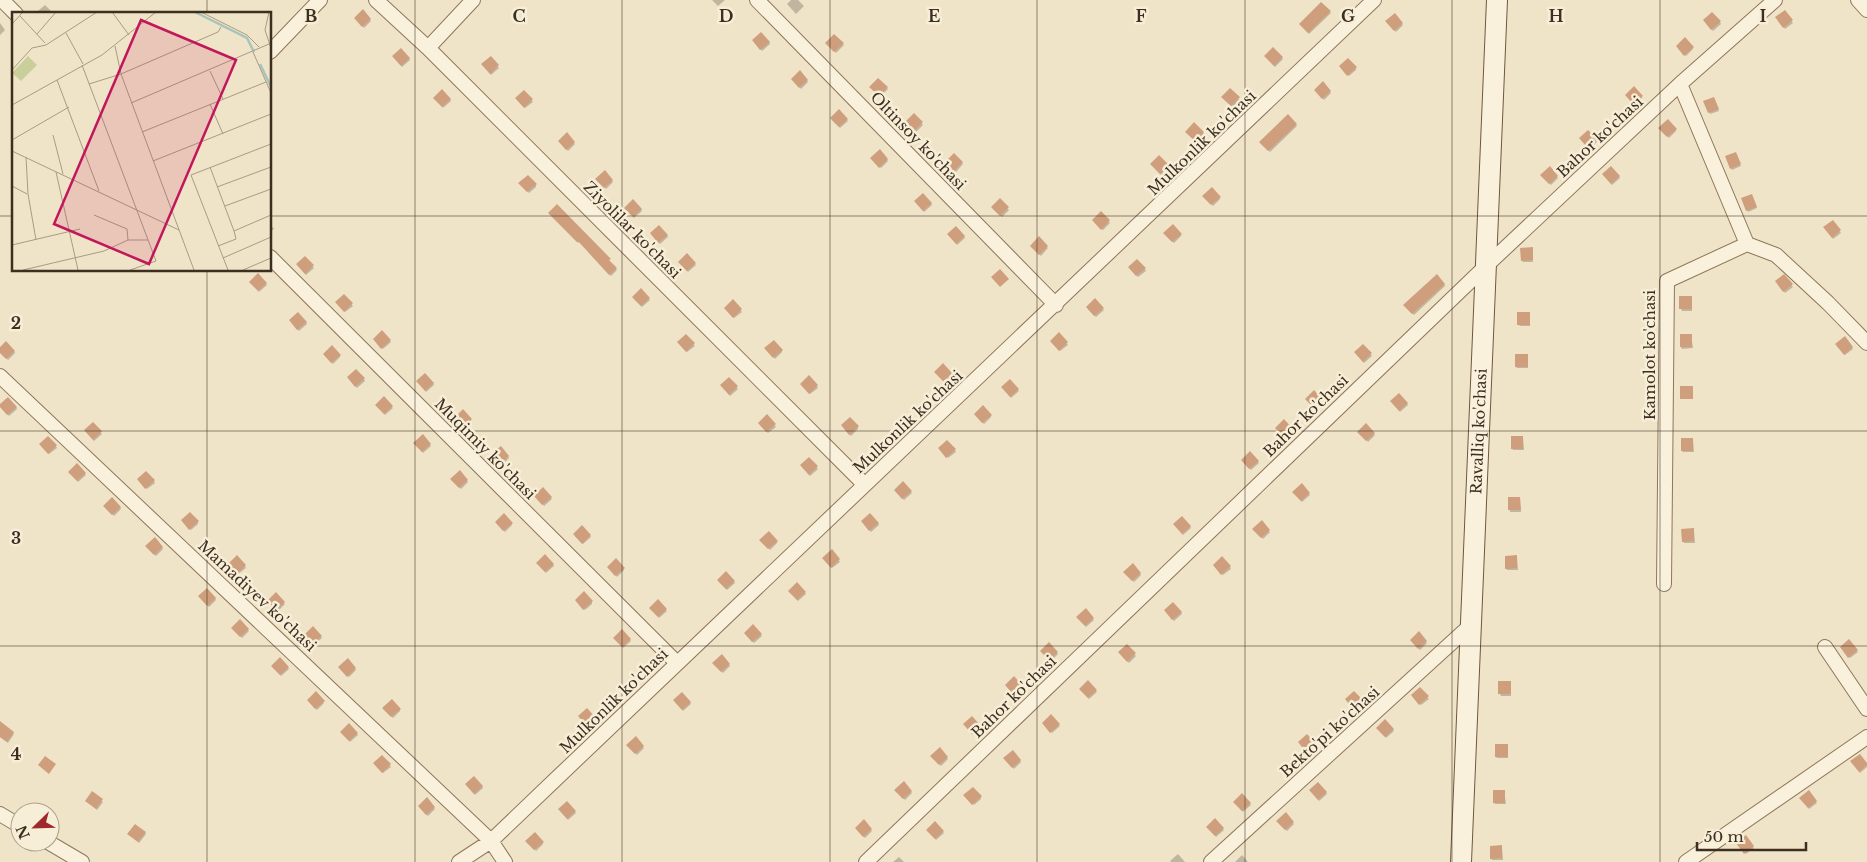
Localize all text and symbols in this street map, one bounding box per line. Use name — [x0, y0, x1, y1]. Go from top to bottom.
text: B — [305, 6, 318, 26]
text: C — [512, 6, 526, 26]
text: D — [719, 6, 733, 26]
text: E — [928, 6, 940, 26]
text: F — [1135, 6, 1147, 26]
text: G — [1341, 6, 1355, 26]
text: H — [1548, 6, 1564, 26]
text: I — [1760, 6, 1767, 26]
inset map — [12, 12, 271, 271]
street label: Mulkonlik ko'chasi — [1144, 86, 1260, 199]
street label: Oltinsoy ko'chasi — [867, 87, 970, 194]
street label: Bahor ko'chasi — [1553, 92, 1647, 181]
street label: Ziyolilar ko'chasi — [580, 177, 685, 282]
street label: Kamolot ko'chasi — [1640, 290, 1659, 420]
text: 2 — [11, 313, 21, 333]
street label: Mulkonlik ko'chasi — [849, 366, 966, 477]
street label: Ravalliq ko'chasi — [1466, 368, 1491, 495]
street label: Bahor ko'chasi — [1259, 370, 1352, 461]
street label: Muqimiy ko'chasi — [431, 394, 540, 503]
text: 3 — [11, 528, 21, 548]
street label: Mamadiyev ko'chasi — [194, 536, 320, 655]
street label: Mulkonlik ko'chasi — [556, 644, 672, 757]
street label: Bahor ko'chasi — [967, 651, 1060, 742]
street label: Bekto'pi ko'chasi — [1276, 682, 1383, 781]
text: 4 — [11, 744, 21, 764]
north arrow — [10, 802, 60, 852]
scale bar — [1697, 820, 1806, 852]
text: N — [12, 823, 34, 842]
text: 50 m — [1704, 827, 1744, 846]

